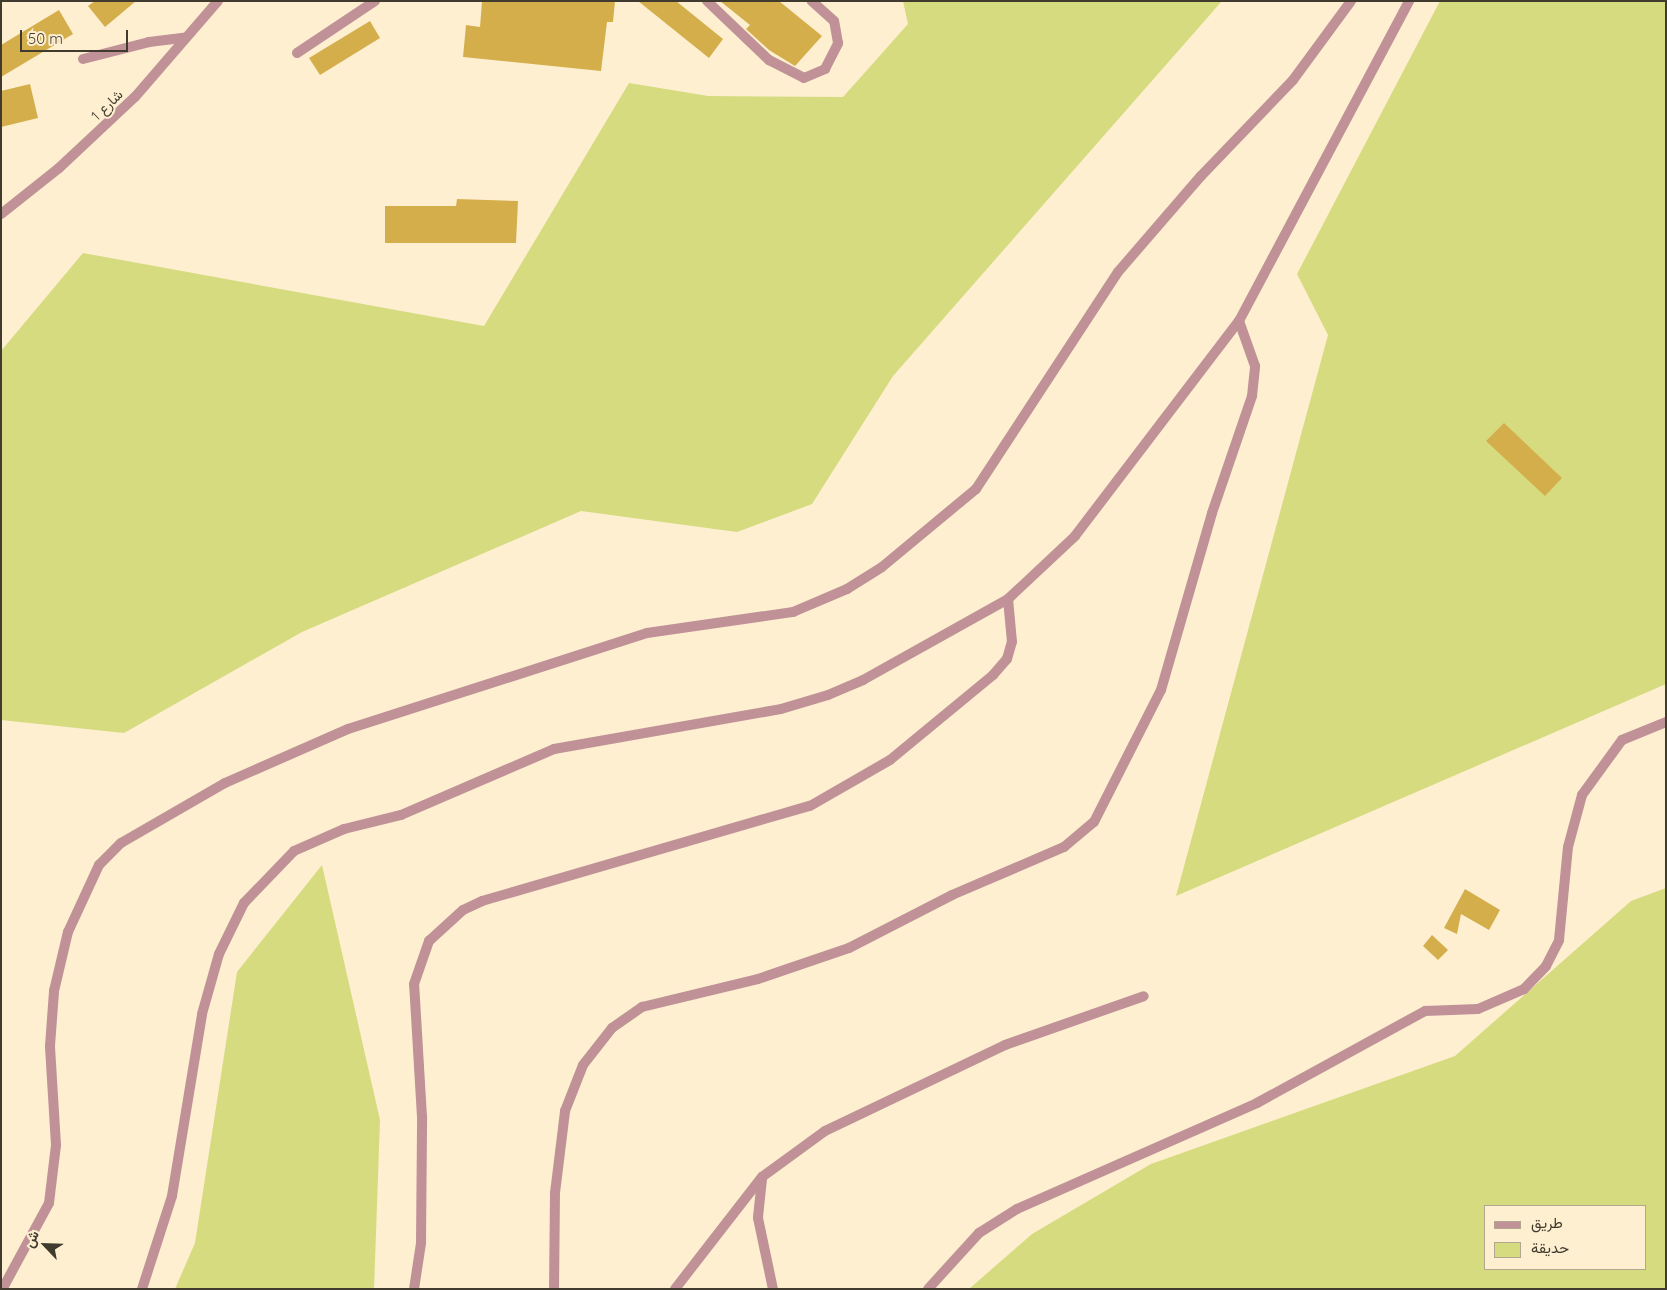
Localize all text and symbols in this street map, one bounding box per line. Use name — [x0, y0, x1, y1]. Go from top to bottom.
scale bar — [22, 20, 130, 52]
text: 50 m — [28, 29, 63, 48]
street label: شارع 1 — [88, 86, 126, 124]
legend — [1484, 1205, 1647, 1270]
text: طريق — [1531, 1213, 1563, 1232]
north arrow — [20, 1220, 70, 1270]
text: ش — [20, 1228, 43, 1250]
text: حديقة — [1531, 1238, 1569, 1257]

